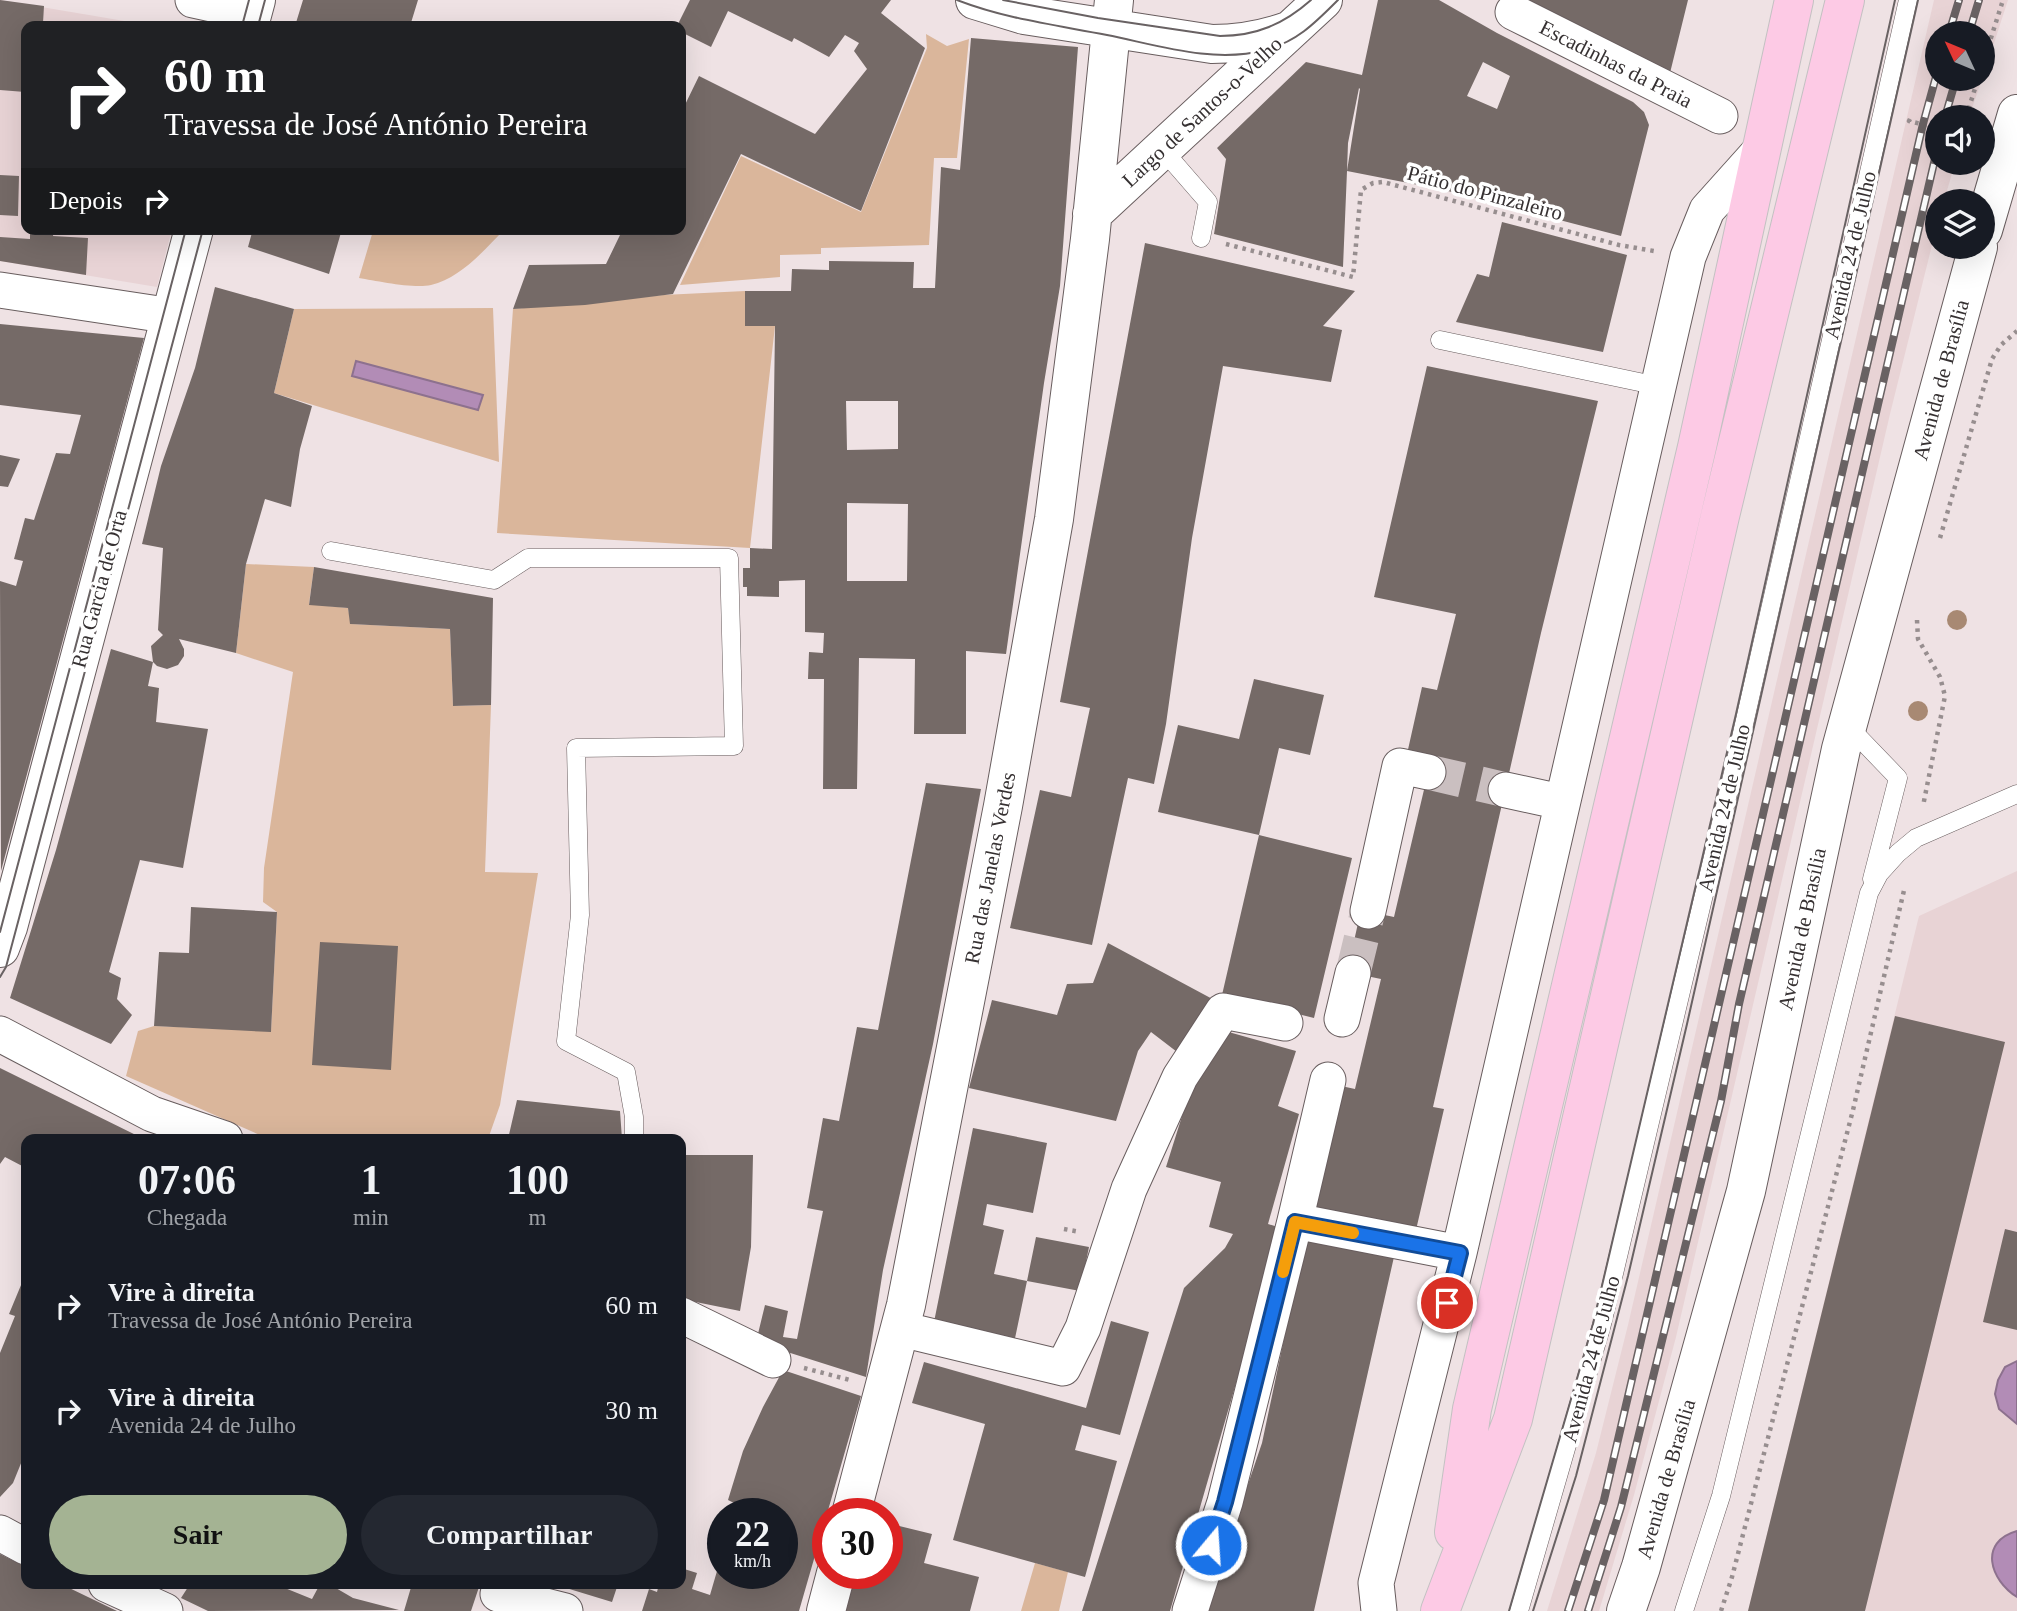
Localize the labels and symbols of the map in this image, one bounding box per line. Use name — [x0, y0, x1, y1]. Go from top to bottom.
street label: Escadinhas da Praia — [1536, 15, 1697, 113]
north arrow — [1925, 21, 1995, 91]
street label: Largo de Santos-o-Velho — [1117, 32, 1287, 192]
street label: Pátio do Pinzaleiro — [1405, 161, 1565, 225]
street label: Avenida 24 de Julho — [1819, 169, 1881, 341]
street label: Avenida de Brasília — [1908, 296, 1974, 463]
street label: Rua Garcia de Orta — [66, 507, 132, 671]
street label: Avenida 24 de Julho — [1693, 722, 1755, 894]
street label: Rua das Janelas Verdes — [960, 770, 1020, 966]
street label: Avenida de Brasília — [1773, 845, 1831, 1012]
pin — [1417, 1273, 1477, 1333]
street label: Avenida 24 de Julho — [1557, 1273, 1625, 1445]
street label: Avenida de Brasília — [1632, 1396, 1700, 1562]
speed limit sign: 30 — [812, 1498, 903, 1589]
position arrow — [1174, 1508, 1248, 1582]

